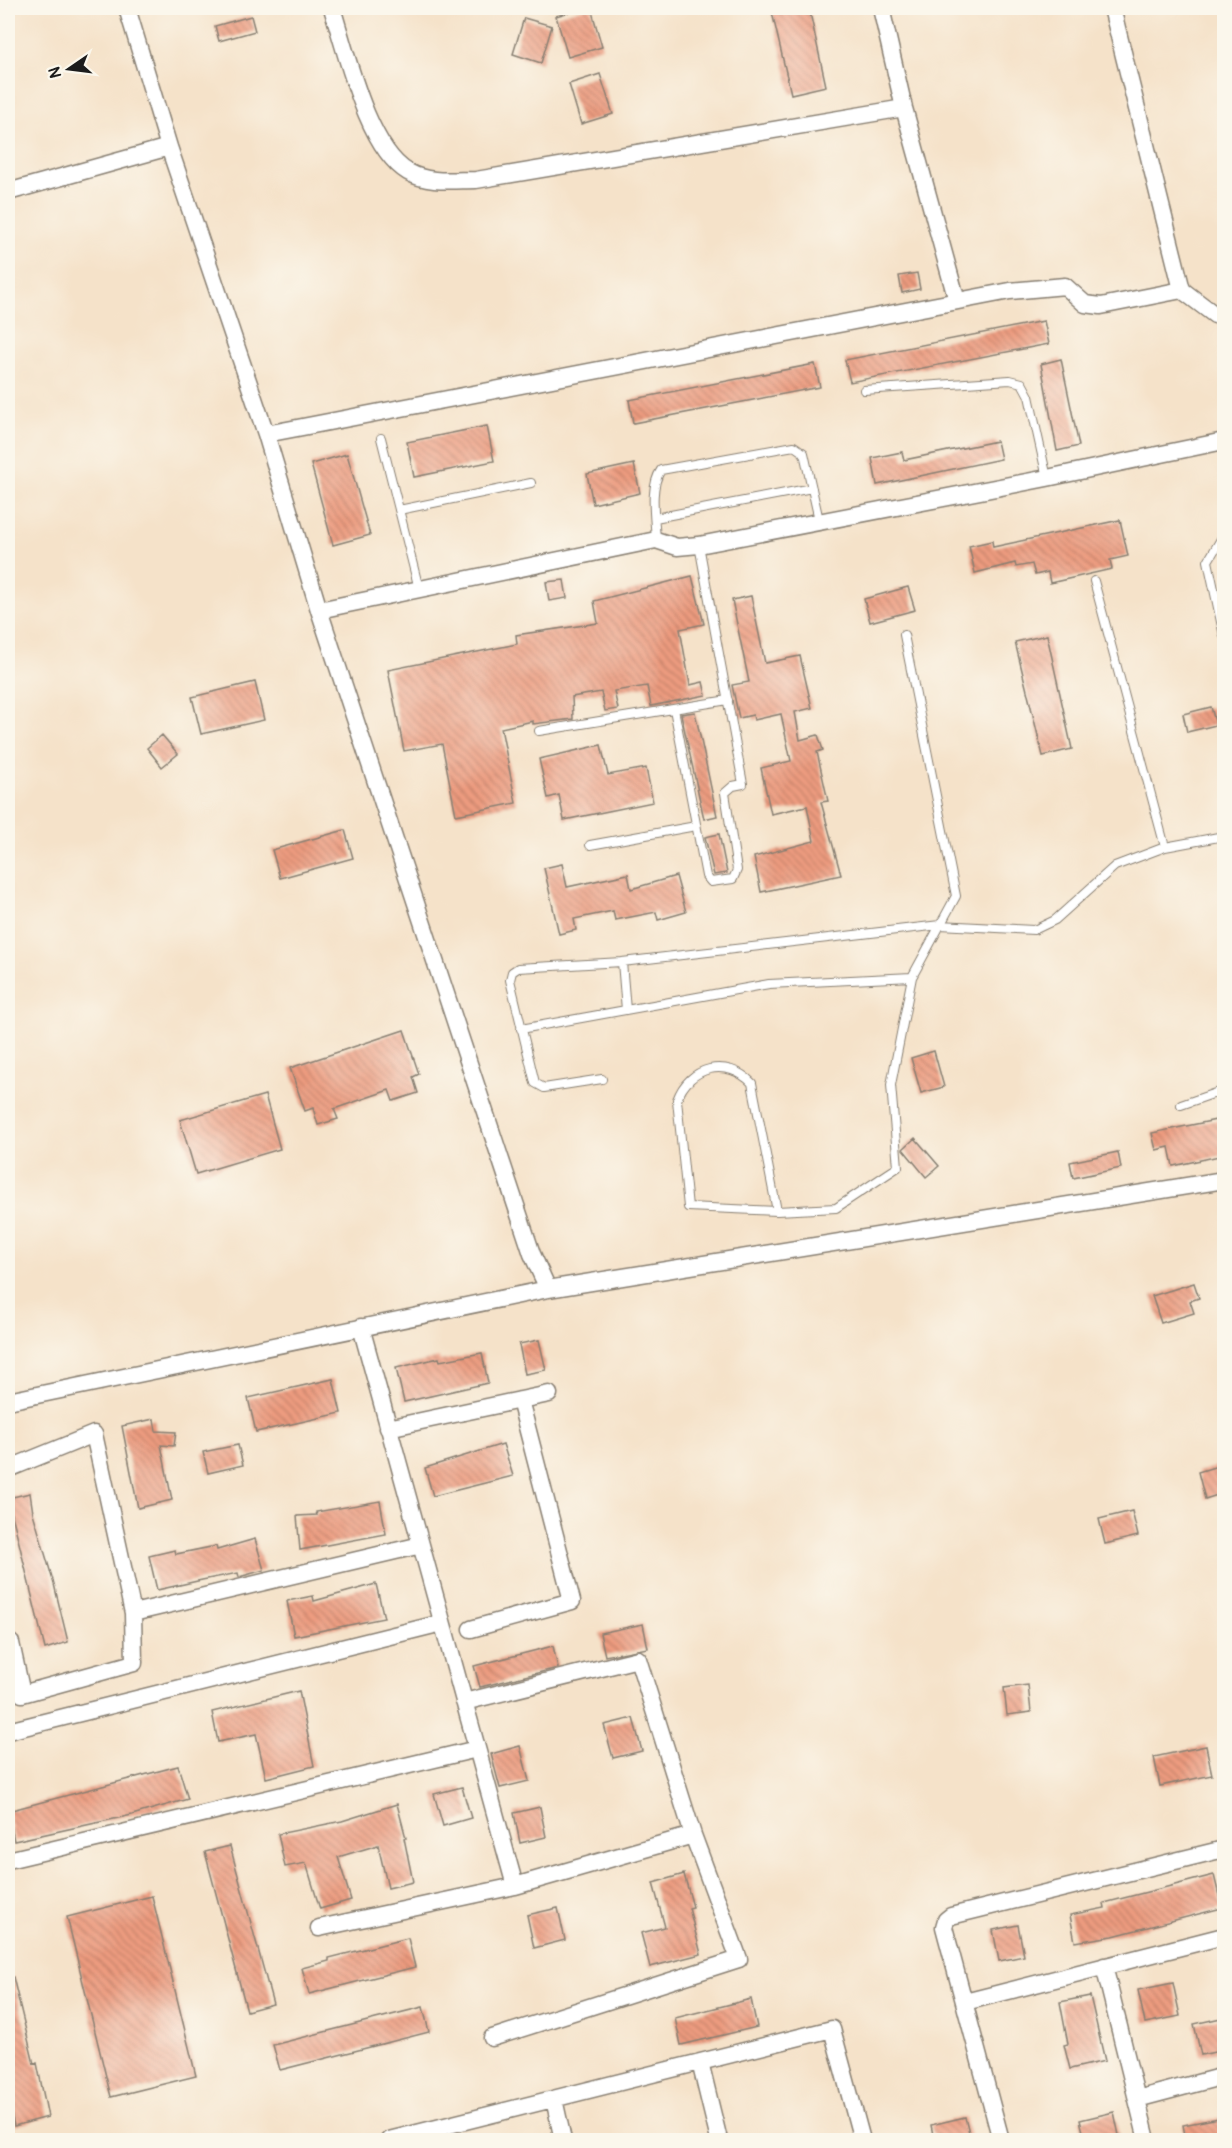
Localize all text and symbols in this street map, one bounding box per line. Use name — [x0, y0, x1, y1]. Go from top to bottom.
north arrow — [39, 39, 99, 99]
text: N — [44, 65, 66, 80]

